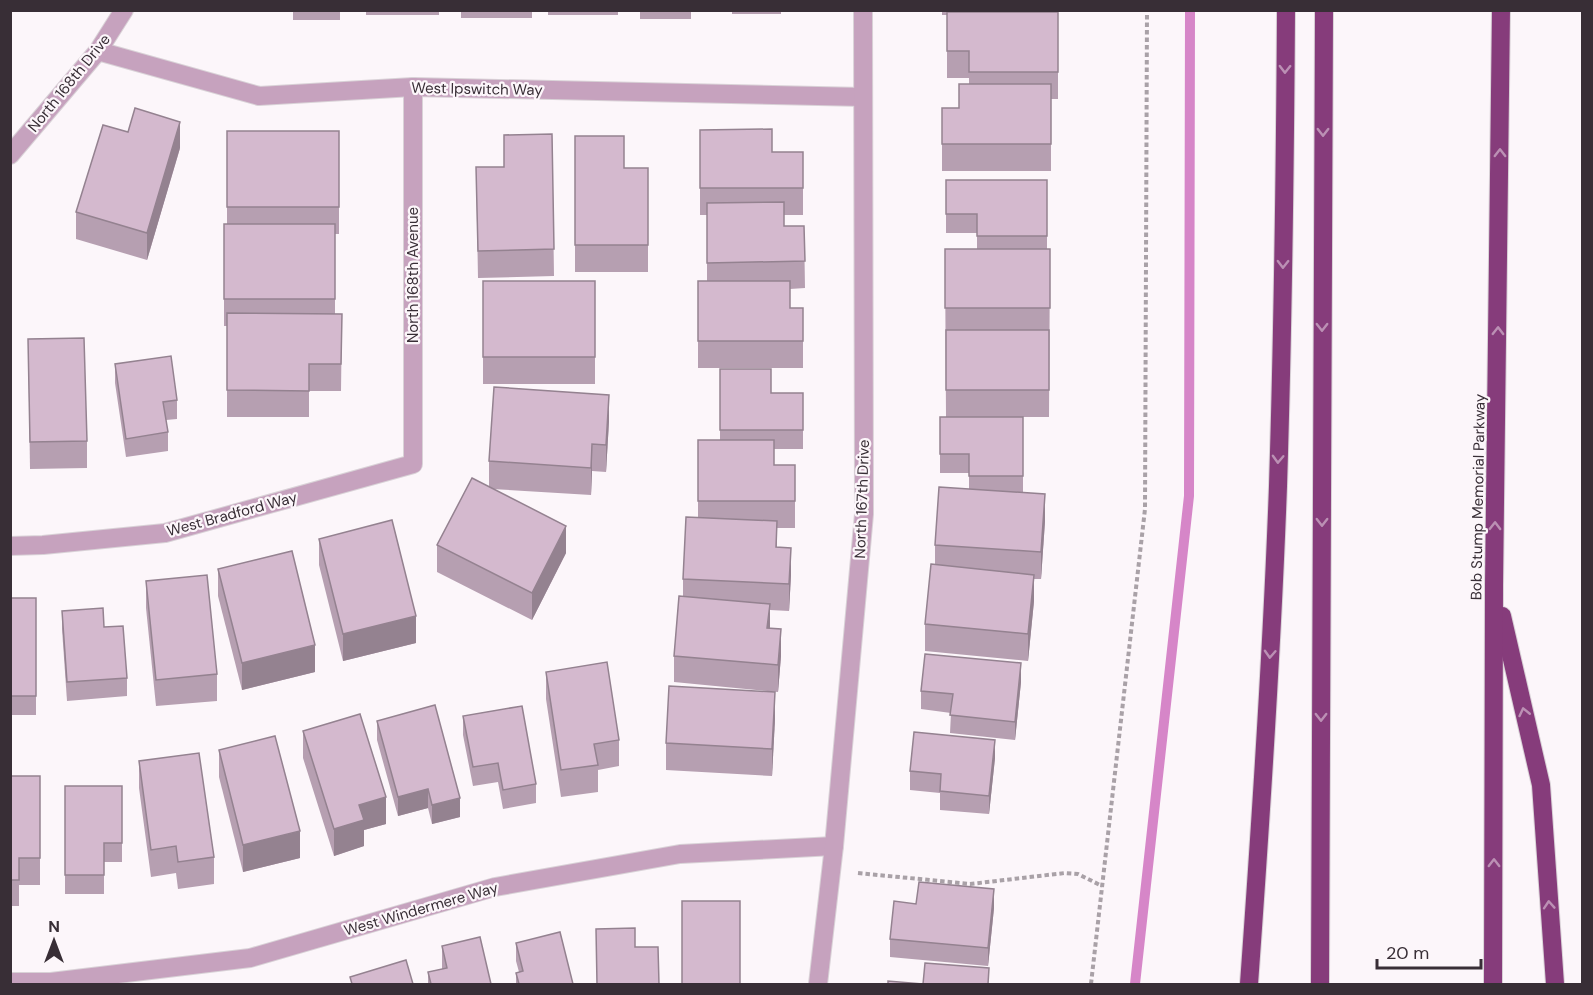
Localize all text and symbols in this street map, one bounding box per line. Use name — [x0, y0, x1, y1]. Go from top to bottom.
street label: North 168th Drive — [23, 30, 115, 136]
one-way arrow — [1279, 64, 1292, 73]
street label: West Ipswitch Way — [411, 78, 544, 100]
one-way arrow — [1317, 127, 1329, 136]
one-way arrow — [1494, 149, 1506, 158]
street label: North 168th Avenue — [403, 207, 423, 343]
one-way arrow — [1277, 259, 1290, 268]
one-way arrow — [1316, 322, 1329, 331]
one-way arrow — [1492, 327, 1504, 336]
street label: Bob Stump Memorial Parkway — [1466, 393, 1490, 600]
street label: North 167th Drive — [850, 439, 874, 559]
one-way arrow — [1272, 454, 1285, 463]
street label: West Bradford Way — [165, 487, 300, 541]
one-way arrow — [1316, 517, 1328, 526]
one-way arrow — [1489, 522, 1501, 531]
one-way arrow — [1263, 649, 1276, 658]
one-way arrow — [1518, 708, 1531, 718]
one-way arrow — [1315, 712, 1327, 721]
one-way arrow — [1488, 859, 1500, 868]
street label: West Windermere Way — [342, 877, 501, 941]
one-way arrow — [1543, 901, 1556, 910]
north arrow — [24, 911, 84, 971]
text: N — [48, 916, 60, 937]
scale bar — [1377, 932, 1480, 970]
text: 20 m — [1386, 941, 1429, 965]

